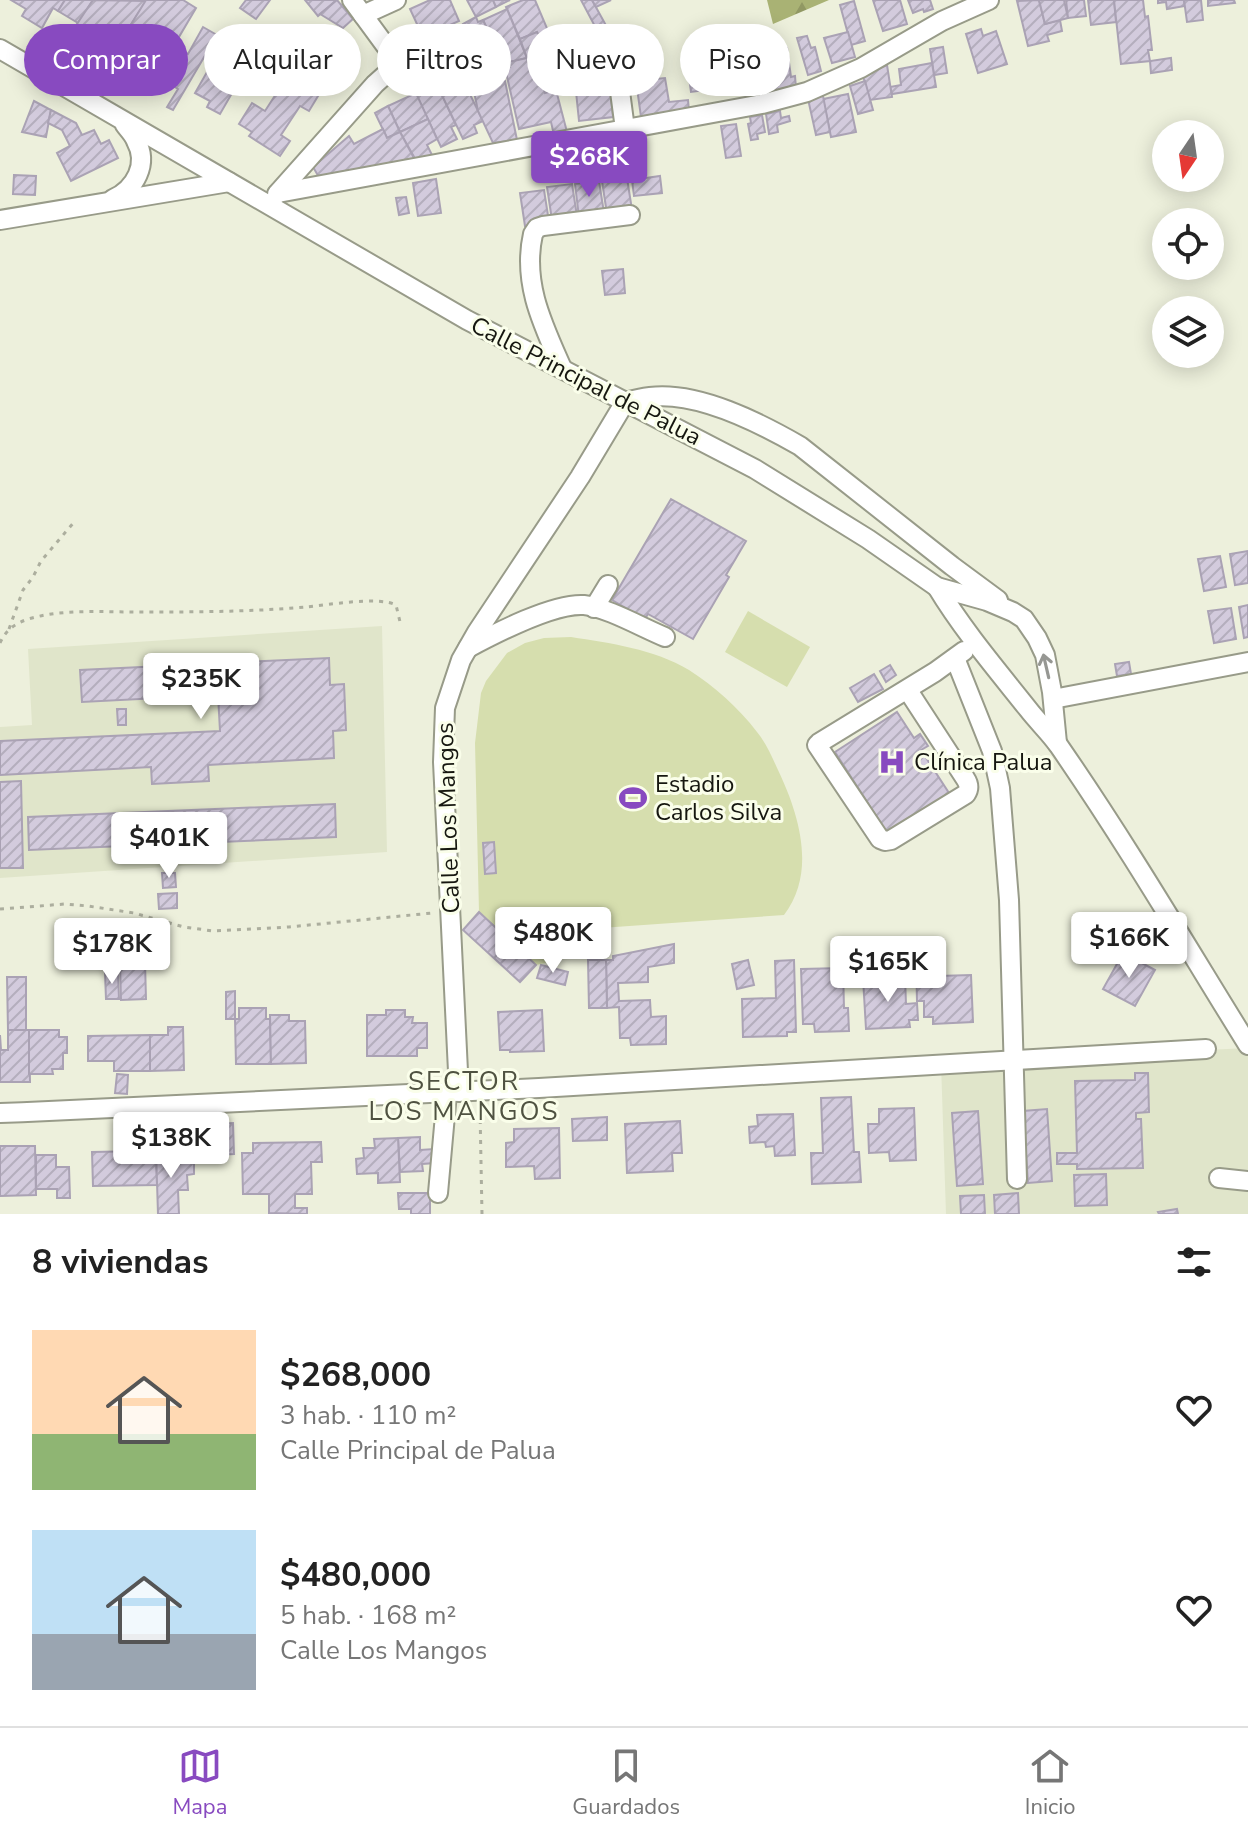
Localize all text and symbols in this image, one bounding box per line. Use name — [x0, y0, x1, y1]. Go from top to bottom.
chip: Comprar — [24, 24, 188, 96]
chip: Alquilar — [204, 24, 361, 96]
chip: Filtros — [377, 24, 511, 96]
chip: Nuevo — [527, 24, 664, 96]
chip: Piso — [680, 24, 790, 96]
north arrow — [1152, 120, 1224, 192]
map controls — [1152, 120, 1224, 368]
pin: $268K — [533, 131, 645, 199]
text: $268K — [549, 139, 629, 174]
button: locate — [1152, 208, 1224, 280]
button: layers — [1152, 296, 1224, 368]
street label: Calle Principal de Palua — [465, 309, 707, 453]
pin: $235K — [145, 653, 257, 721]
one-way arrow — [1038, 654, 1053, 679]
text: $235K — [161, 661, 241, 696]
street label: Calle Los Mangos — [429, 722, 467, 914]
place label: Clínica Palua — [914, 746, 1053, 778]
hospital icon: Clínica Palua — [877, 747, 907, 777]
place label: Estadio Carlos Silva — [655, 768, 782, 828]
sports icon: Estadio Carlos Silva — [618, 783, 648, 813]
pin: $401K — [113, 812, 225, 880]
text: $401K — [129, 820, 209, 855]
pin: $480K — [497, 907, 609, 975]
pin: $166K — [1073, 912, 1185, 980]
text: $480K — [513, 915, 593, 950]
pin: $178K — [56, 918, 168, 986]
text: $166K — [1089, 920, 1169, 955]
text: $178K — [72, 926, 152, 961]
pin: $165K — [832, 936, 944, 1004]
text: $165K — [848, 944, 928, 979]
district label: SECTOR LOS MANGOS — [368, 1064, 560, 1129]
pin: $138K — [115, 1112, 227, 1180]
text: $138K — [131, 1120, 211, 1155]
text: 8 viviendas — [32, 1239, 209, 1285]
icon: filters — [1172, 1240, 1216, 1284]
text: $268,000 — [280, 1352, 431, 1398]
icon: home — [96, 1362, 192, 1458]
icon: heart — [1172, 1388, 1216, 1432]
text: 3 hab. · 110 m² — [280, 1398, 456, 1433]
text: Calle Principal de Palua — [280, 1433, 556, 1468]
text: $480,000 — [280, 1552, 431, 1598]
icon: home — [96, 1562, 192, 1658]
icon: heart — [1172, 1588, 1216, 1632]
text: 5 hab. · 168 m² — [280, 1598, 456, 1633]
text: Calle Los Mangos — [280, 1633, 487, 1668]
tab: Mapa — [172, 1744, 227, 1822]
tab: Guardados — [572, 1744, 680, 1822]
tab: Inicio — [1025, 1744, 1076, 1822]

